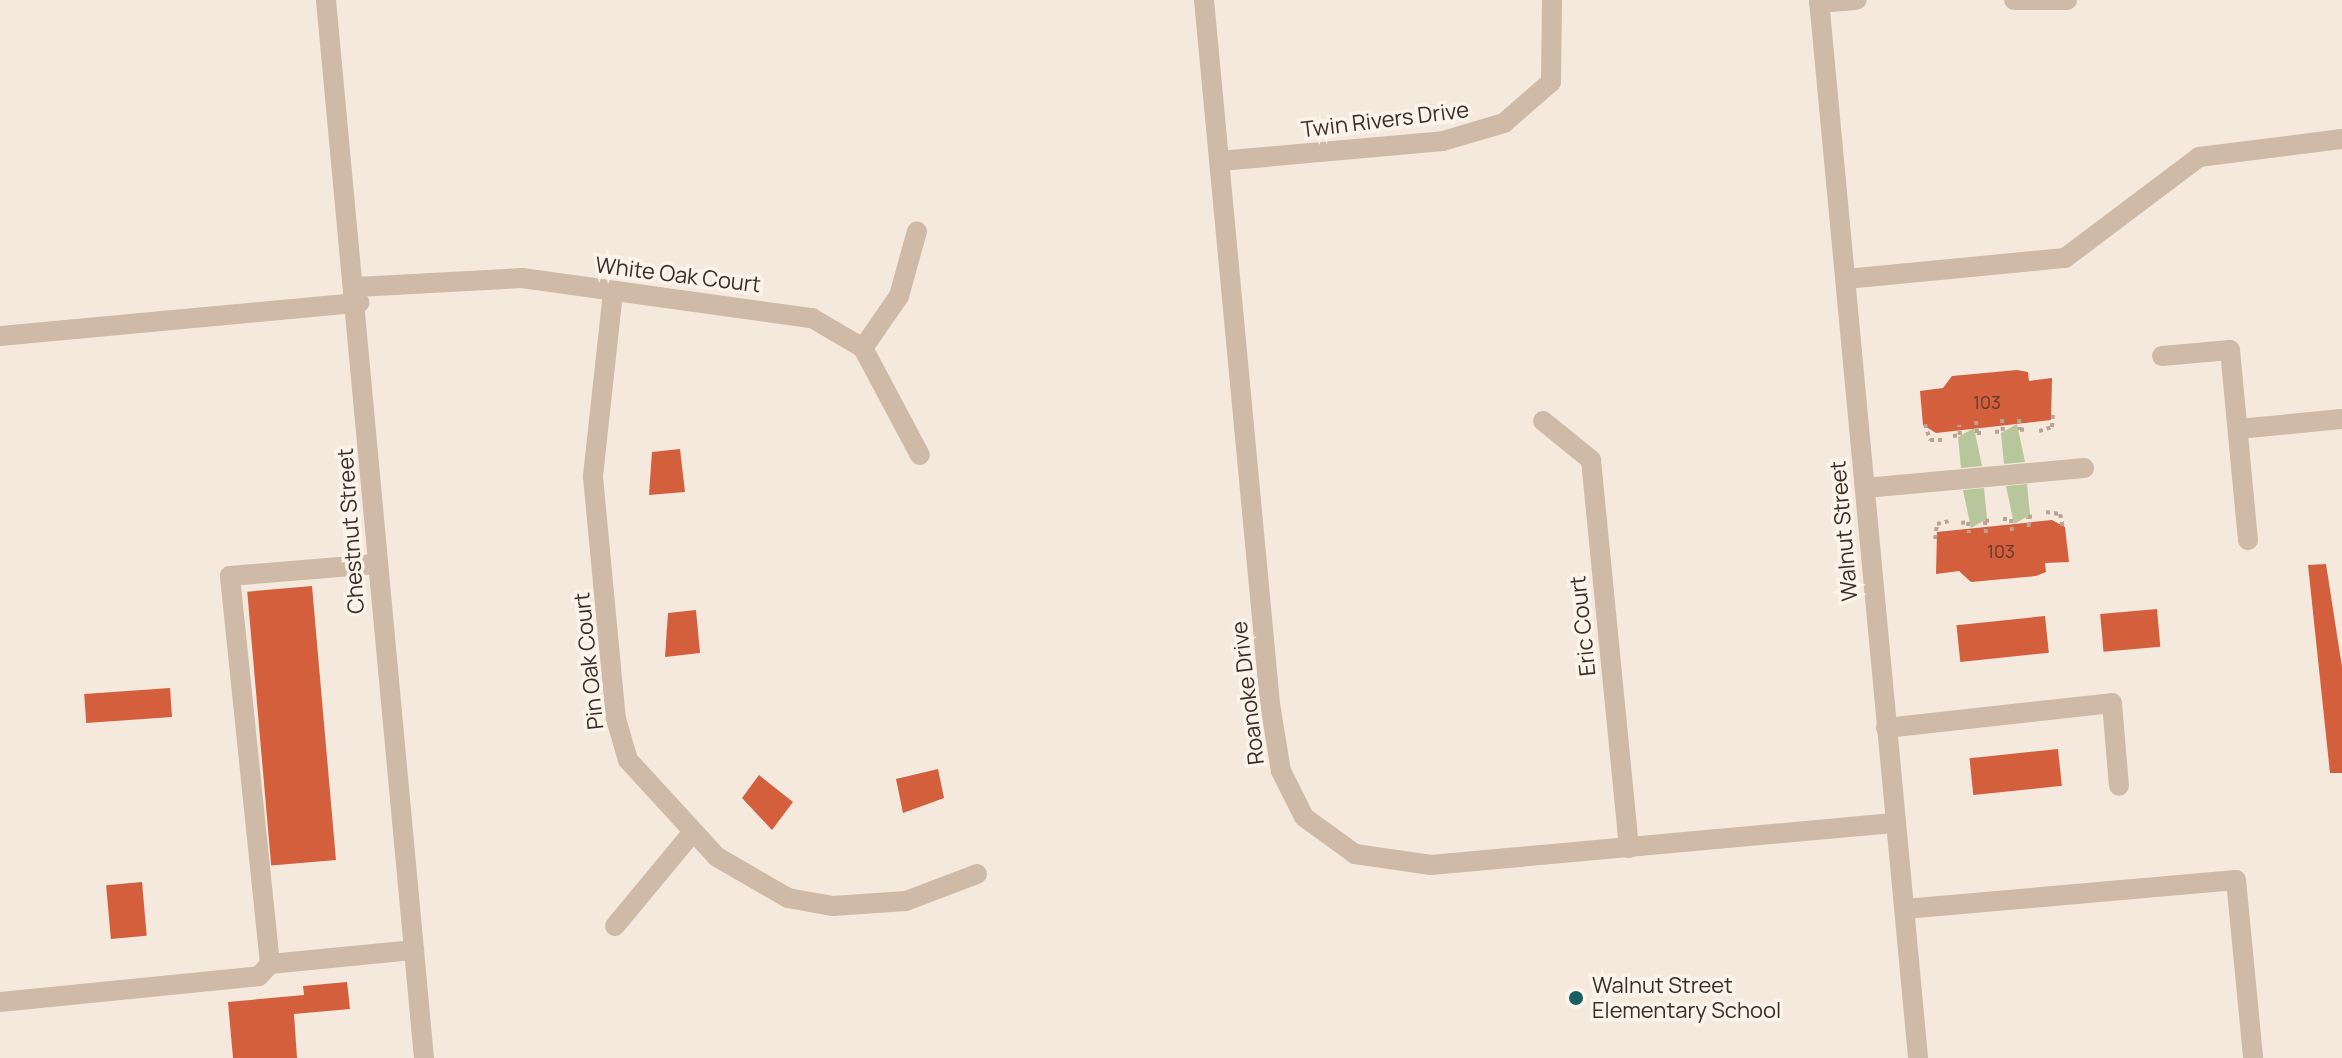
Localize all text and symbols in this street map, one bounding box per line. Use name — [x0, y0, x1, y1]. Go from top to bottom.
street label: Twin Rivers Drive — [1300, 97, 1470, 143]
street label: White Oak Court — [594, 252, 762, 298]
house number: 103 — [1973, 391, 2001, 413]
street label: Chestnut Street — [332, 447, 370, 615]
street label: Walnut Street — [1825, 460, 1863, 602]
house number: 103 — [1987, 540, 2015, 562]
street label: Eric Court — [1565, 575, 1601, 677]
street label: Pin Oak Court — [569, 591, 609, 731]
street label: Roanoke Drive — [1226, 620, 1270, 766]
place label: Walnut Street Elementary School — [1592, 972, 1781, 1024]
marker: Walnut Street Elementary School — [1567, 989, 1585, 1007]

